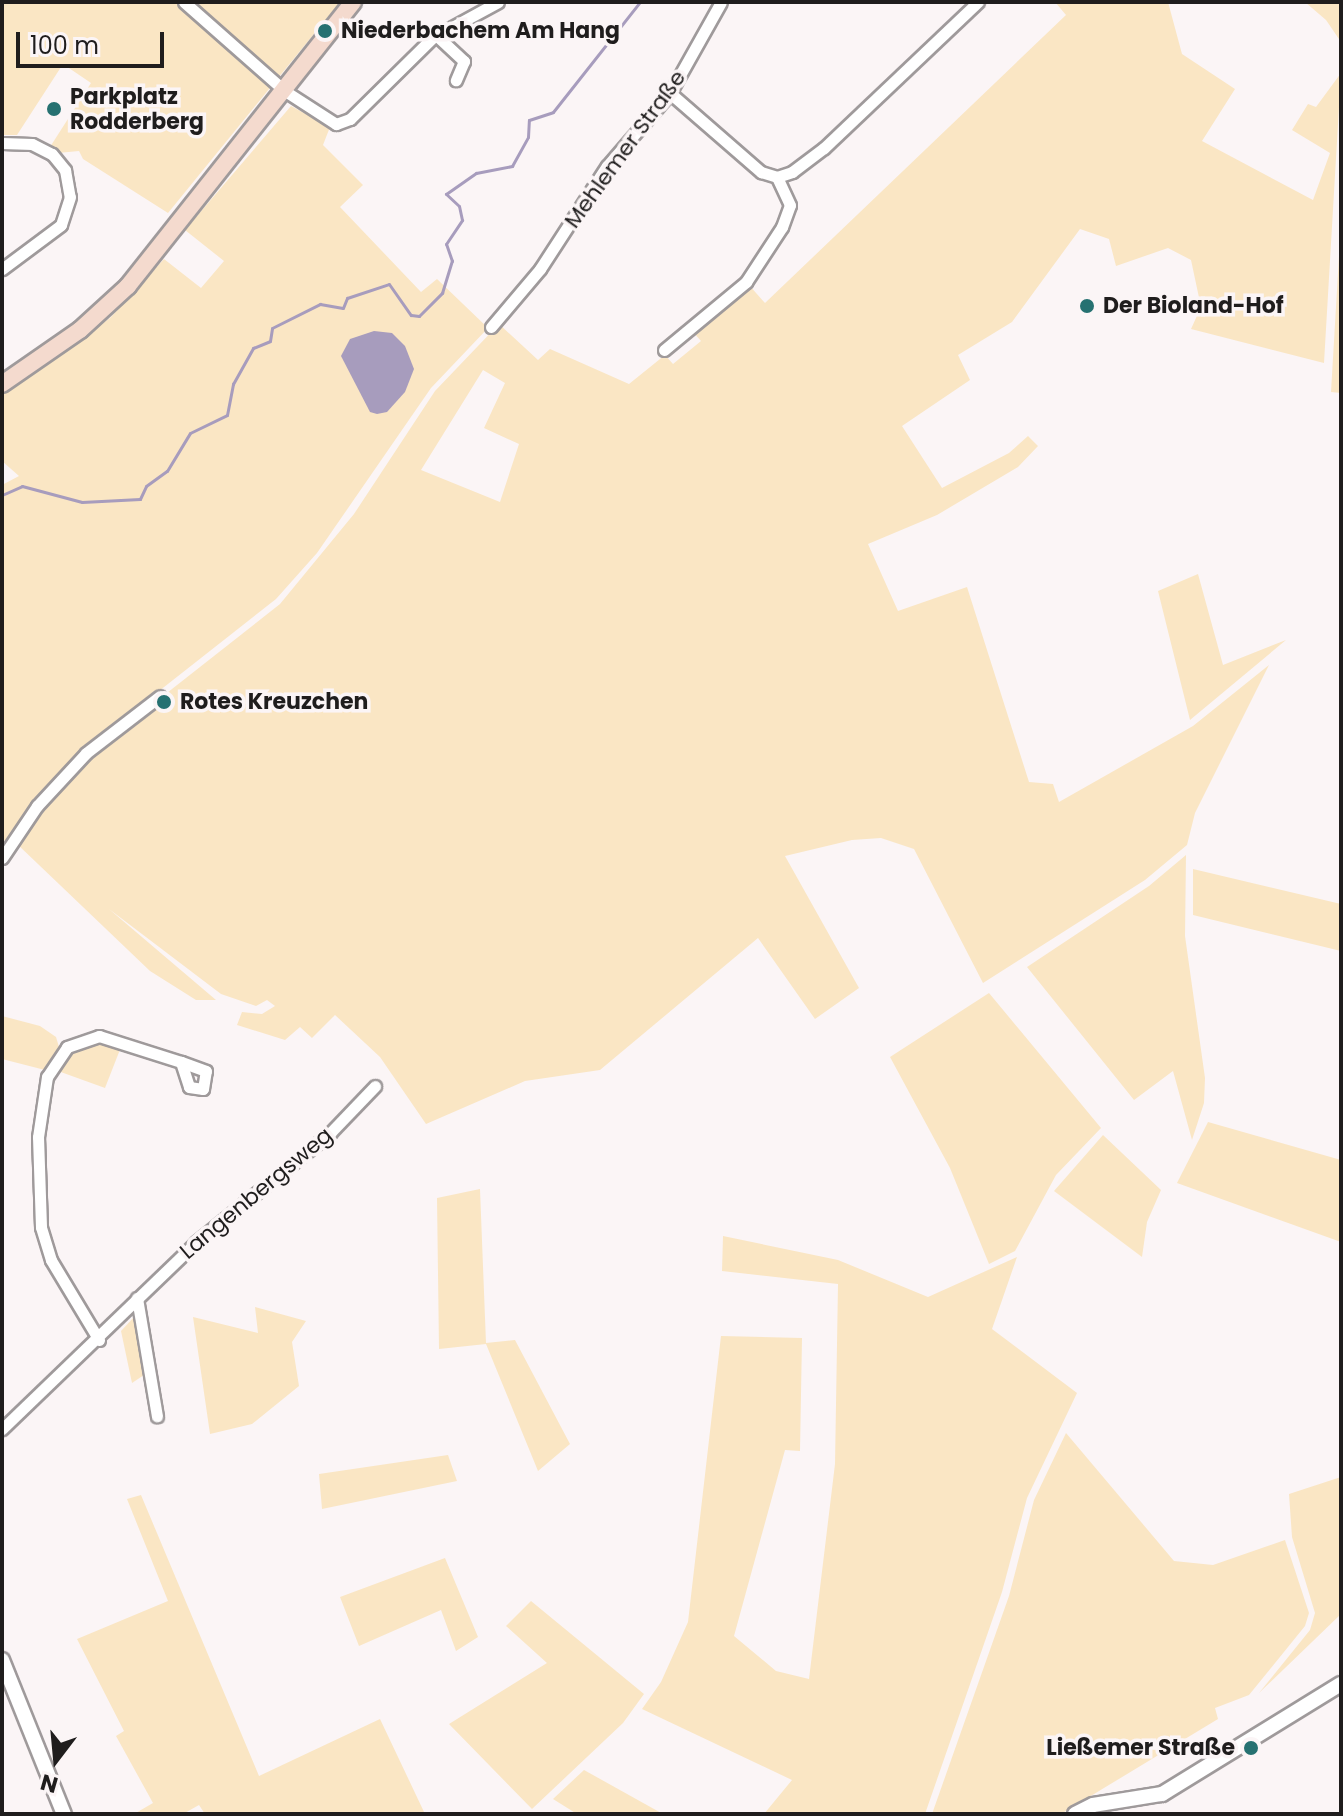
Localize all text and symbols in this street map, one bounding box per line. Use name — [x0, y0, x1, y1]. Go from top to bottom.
scale bar — [20, 16, 168, 66]
place label: Niederbachem Am Hang — [341, 18, 620, 44]
marker: Niederbachem Am Hang — [316, 22, 334, 40]
text: 100 m — [30, 29, 99, 62]
street label: Mehlemer Straße — [559, 65, 691, 233]
place label: Parkplatz Rodderberg — [70, 83, 204, 134]
marker: Parkplatz Rodderberg — [45, 100, 63, 118]
place label: Der Bioland-Hof — [1103, 293, 1284, 319]
marker: Der Bioland-Hof — [1078, 297, 1096, 315]
place label: Rotes Kreuzchen — [180, 689, 368, 715]
marker: Rotes Kreuzchen — [155, 693, 173, 711]
street label: Langenbergsweg — [174, 1122, 338, 1264]
north arrow — [16, 1720, 96, 1800]
place label: Ließemer Straße — [1046, 1735, 1235, 1761]
marker: Ließemer Straße — [1242, 1739, 1260, 1757]
text: N — [37, 1766, 61, 1801]

